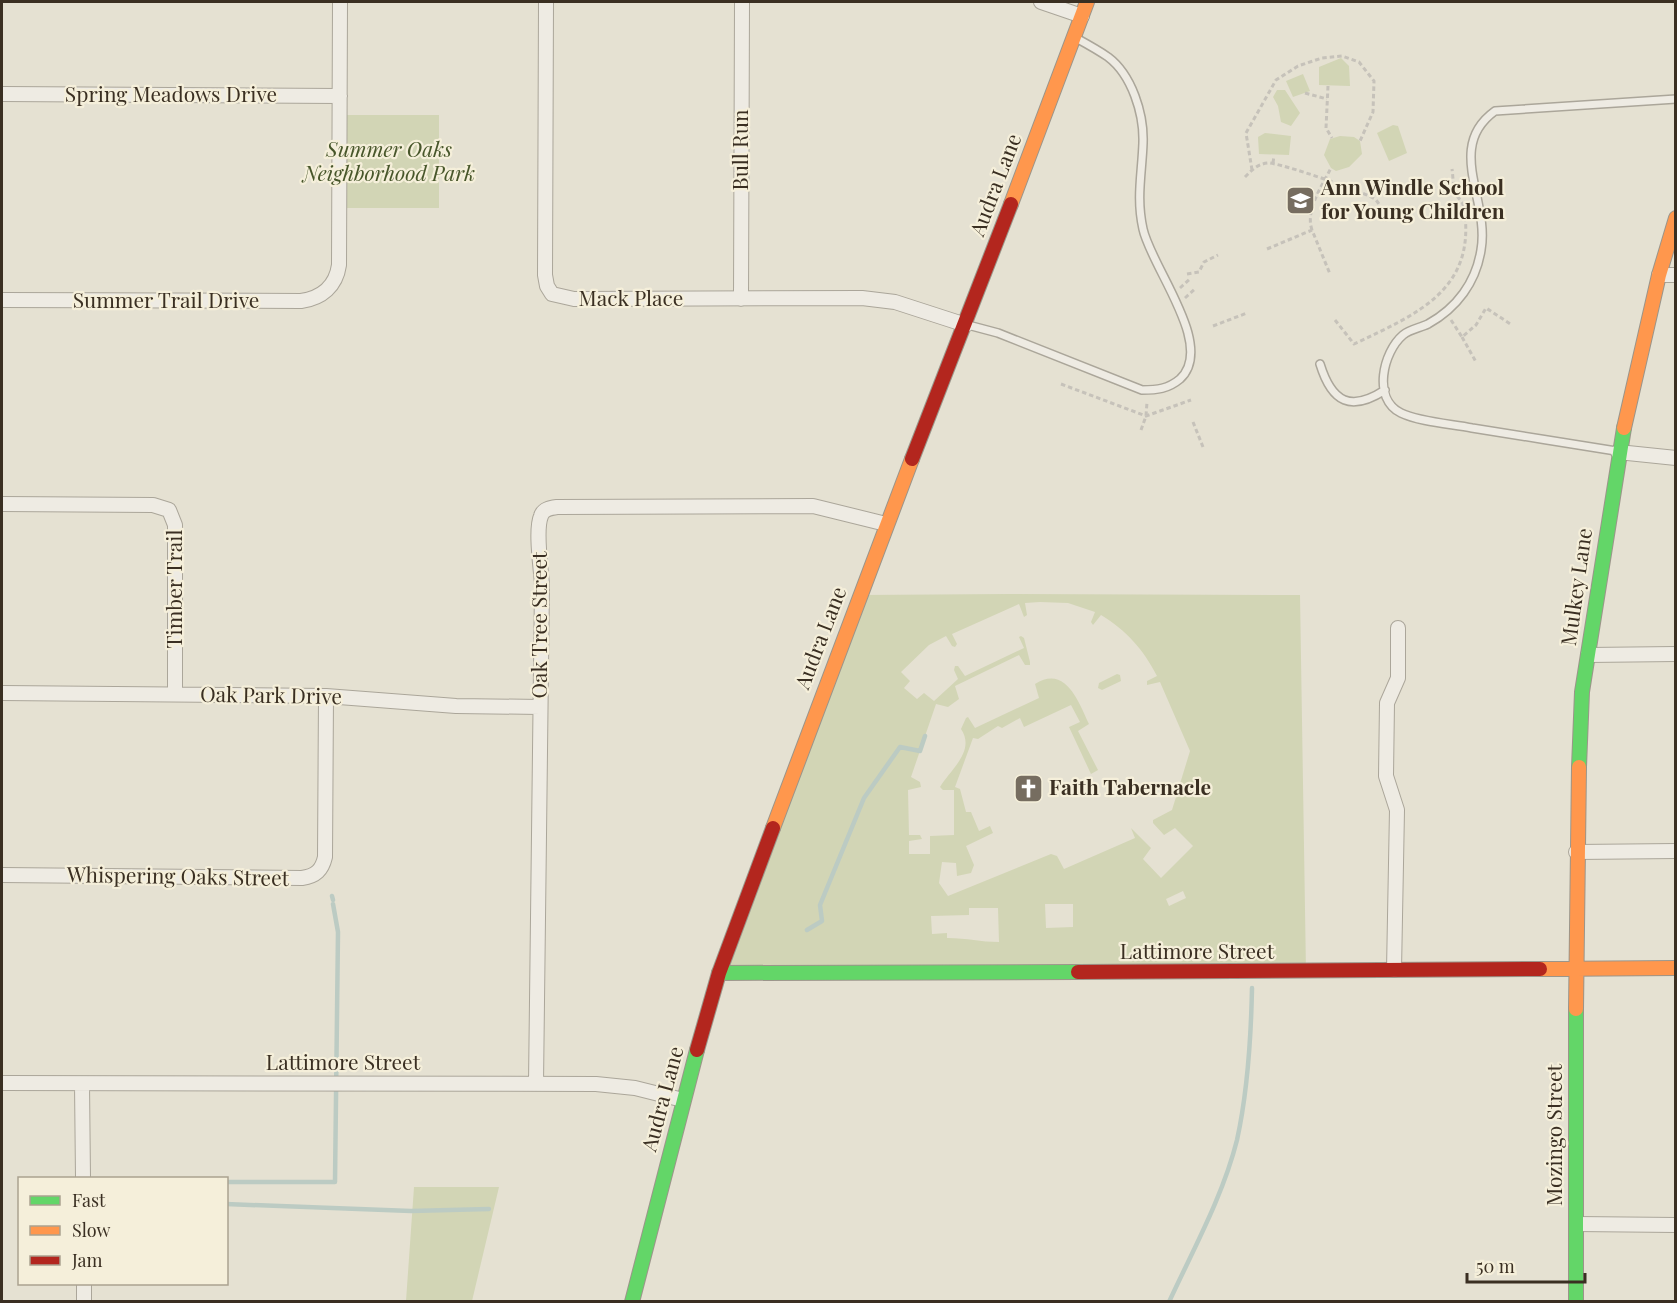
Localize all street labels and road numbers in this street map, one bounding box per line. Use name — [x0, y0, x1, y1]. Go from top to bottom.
street label: Spring Meadows Drive — [65, 79, 277, 107]
street label: Bull Run — [725, 109, 753, 190]
street label: Audra Lane — [961, 129, 1027, 241]
street label: Mack Place — [579, 283, 683, 311]
street label: Summer Trail Drive — [73, 285, 259, 313]
street label: Mulkey Lane — [1553, 526, 1597, 648]
street label: Timber Trail — [159, 530, 187, 648]
street label: Oak Tree Street — [524, 551, 552, 698]
street label: Audra Lane — [786, 582, 852, 694]
street label: Oak Park Drive — [200, 679, 342, 709]
street label: Whispering Oaks Street — [66, 859, 290, 891]
street label: Lattimore Street — [1120, 936, 1275, 964]
street label: Audra Lane — [633, 1043, 689, 1155]
street label: Lattimore Street — [266, 1047, 421, 1075]
street label: Mozingo Street — [1539, 1063, 1567, 1206]

